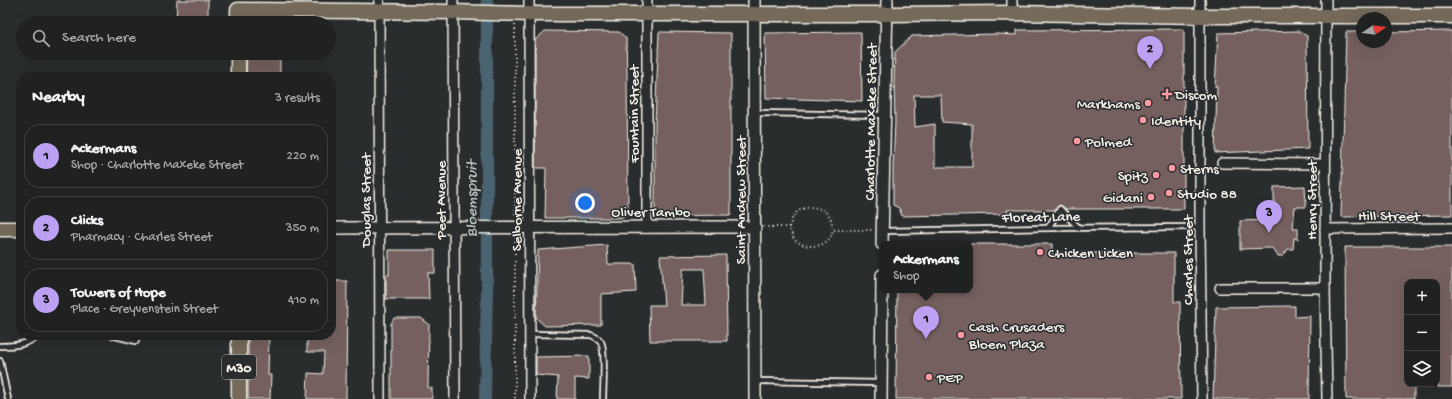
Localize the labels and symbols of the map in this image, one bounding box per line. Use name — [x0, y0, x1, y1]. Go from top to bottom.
north arrow — [1356, 12, 1392, 48]
pin: 2 — [1137, 36, 1163, 69]
street label: Charlotte Maxeke Street — [862, 42, 882, 201]
street label: Fountain Street — [626, 63, 644, 164]
place label: Discom — [1174, 87, 1217, 105]
marker: Discom — [1162, 89, 1172, 99]
place label: Markhams — [1077, 96, 1140, 114]
marker: Markhams — [1143, 98, 1153, 108]
place label: Identity — [1151, 113, 1202, 131]
marker: Identity — [1138, 115, 1148, 125]
street label: Saint Andrew Street — [733, 134, 751, 264]
place label: Polmed — [1084, 134, 1133, 152]
marker: Polmed — [1072, 136, 1082, 146]
street label: Selborne Avenue — [509, 148, 527, 251]
street label: Douglas Street — [358, 151, 376, 248]
water label: Bloemspruit — [464, 158, 483, 237]
street label: Henry Street — [1304, 158, 1322, 240]
street label: Peet Avenue — [433, 160, 451, 240]
place label: Sterns — [1180, 161, 1219, 179]
marker: Sterns — [1167, 163, 1177, 173]
place label: Spitz — [1118, 168, 1148, 186]
marker: Spitz — [1151, 170, 1161, 180]
place label: Studio 88 — [1177, 186, 1237, 204]
marker: Studio 88 — [1164, 188, 1174, 198]
place label: Gidani — [1103, 190, 1143, 208]
marker: Gidani — [1146, 192, 1156, 202]
your location — [575, 193, 595, 213]
pin: 3 — [1256, 200, 1282, 233]
street label: Oliver Tambo — [611, 204, 691, 222]
street label: Floreat Lane — [1001, 208, 1081, 228]
street label: Hill Street — [1358, 208, 1422, 226]
street label: Charles Street — [1180, 213, 1198, 305]
place label: Chicken Licken — [1048, 245, 1133, 263]
marker: Chicken Licken — [1035, 247, 1045, 257]
pin: 1 — [913, 306, 939, 339]
place label: Cash Crusaders Bloem Plaza — [968, 319, 1065, 354]
marker: Cash Crusaders Bloem Plaza — [956, 330, 966, 340]
road number: M30 — [222, 355, 256, 379]
place label: PEP — [936, 370, 964, 388]
marker: PEP — [924, 372, 934, 382]

